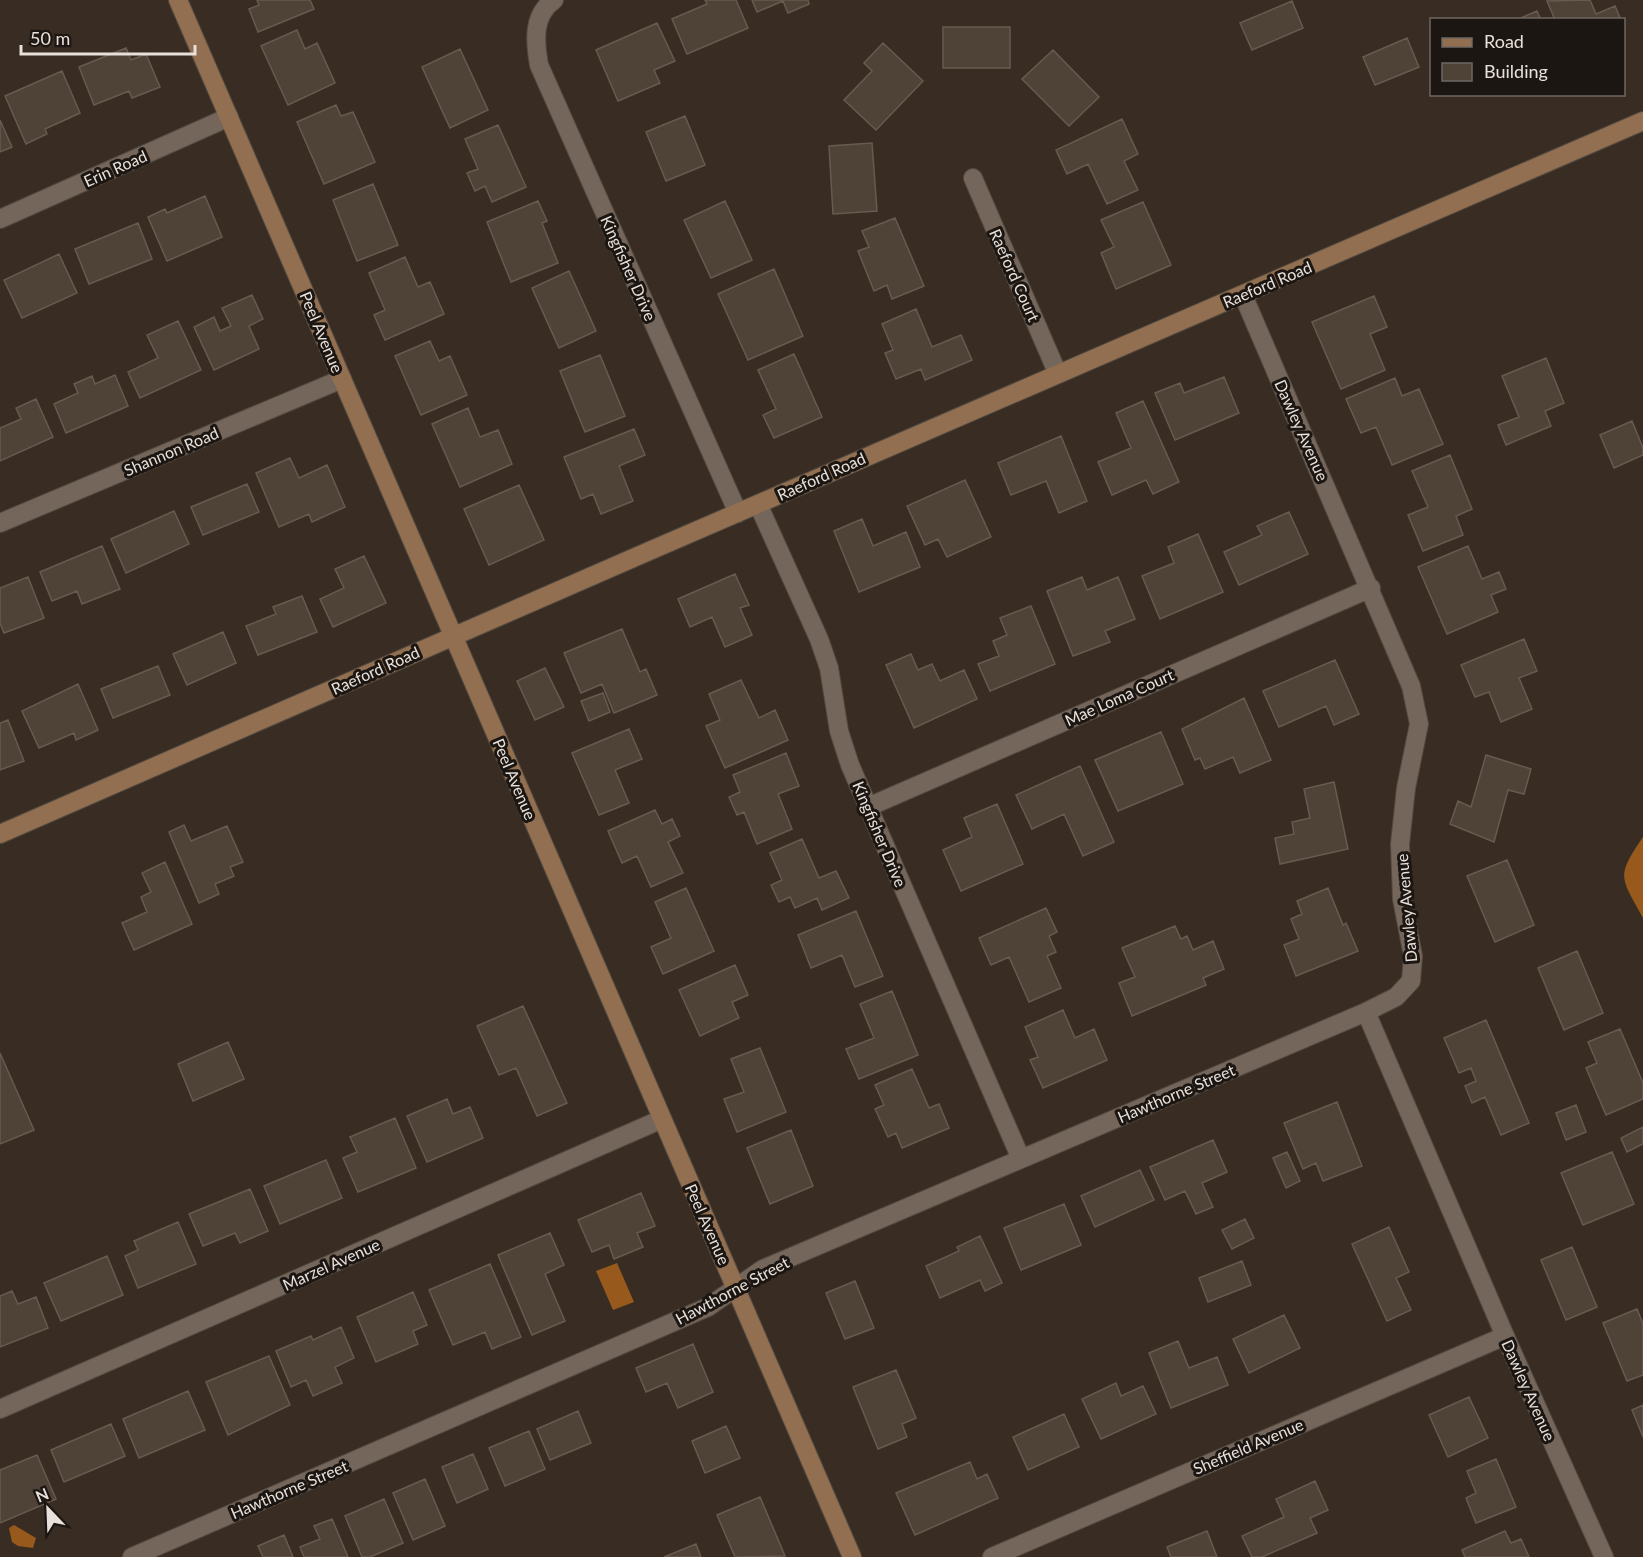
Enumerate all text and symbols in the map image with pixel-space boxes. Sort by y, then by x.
scale bar [21,18,195,56]
legend [1430,18,1625,96]
text: 50 m [30,27,70,49]
text: Road [1484,30,1524,52]
text: Building [1484,60,1548,82]
street label: Erin Road [80,146,150,190]
street label: Kingfisher Drive [597,213,661,323]
street label: Raeford Court [986,226,1044,324]
street label: Raeford Road [1220,257,1314,311]
street label: Peel Avenue [296,289,348,375]
street label: Dawley Avenue [1271,376,1333,484]
street label: Shannon Road [121,423,221,479]
street label: Raeford Road [774,448,868,504]
street label: Raeford Road [328,642,422,698]
street label: Mae Loma Court [1062,664,1177,729]
street label: Peel Avenue [489,736,541,822]
street label: Kingfisher Drive [849,778,911,890]
street label: Dawley Avenue [1392,853,1420,963]
street label: Hawthorne Street [1114,1060,1238,1126]
street label: Peel Avenue [682,1181,734,1267]
street label: Marzel Avenue [280,1234,382,1294]
street label: Hawthorne Street [672,1252,792,1328]
street label: Dawley Avenue [1498,1336,1560,1444]
street label: Sheffield Avenue [1190,1414,1306,1478]
street label: Hawthorne Street [227,1456,351,1522]
north arrow [18,1479,78,1539]
text: N [33,1484,51,1506]

